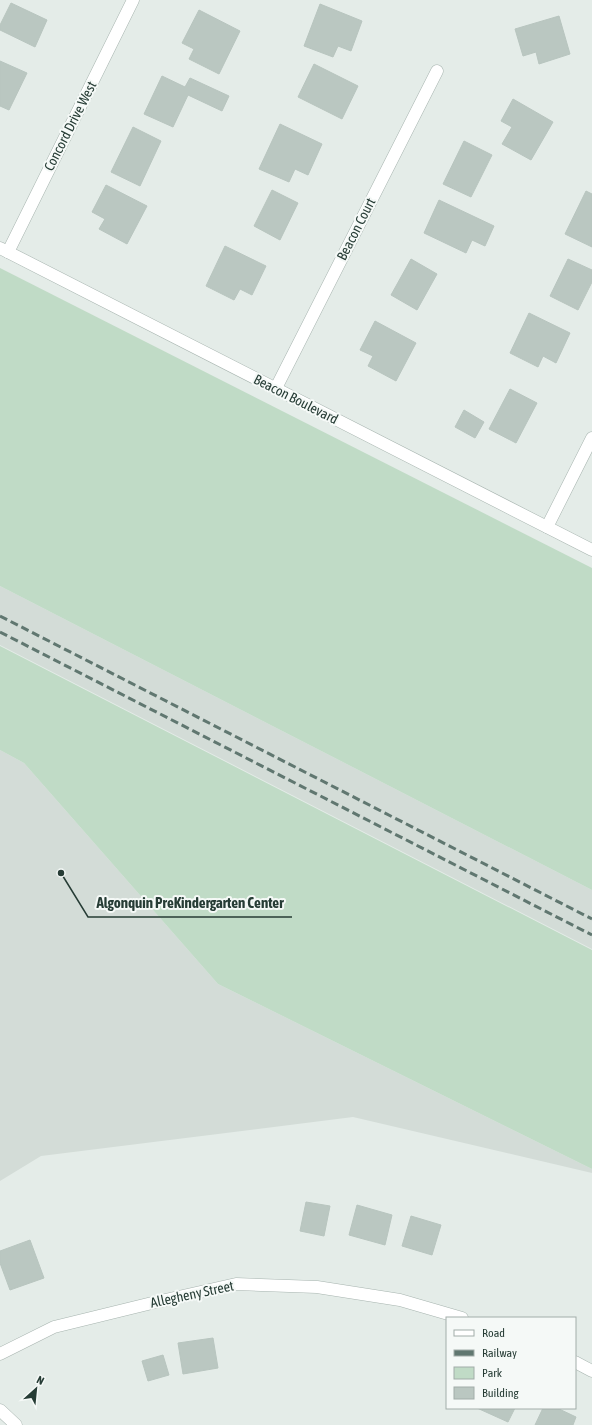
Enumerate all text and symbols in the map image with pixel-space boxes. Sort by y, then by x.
street label: Concord Drive West [41,79,99,173]
street label: Beacon Court [334,195,378,263]
street label: Beacon Boulevard [251,371,341,427]
callout: Algonquin PreKindergarten Center [88,890,292,917]
text: Algonquin PreKindergarten Center [95,894,284,911]
street label: Allegheny Street [149,1277,235,1311]
legend [446,1317,576,1409]
text: Road [482,1326,505,1340]
text: Railway [482,1346,517,1360]
text: Park [482,1366,503,1380]
north arrow [16,1369,56,1409]
text: N [35,1373,46,1387]
text: Building [482,1386,520,1400]

